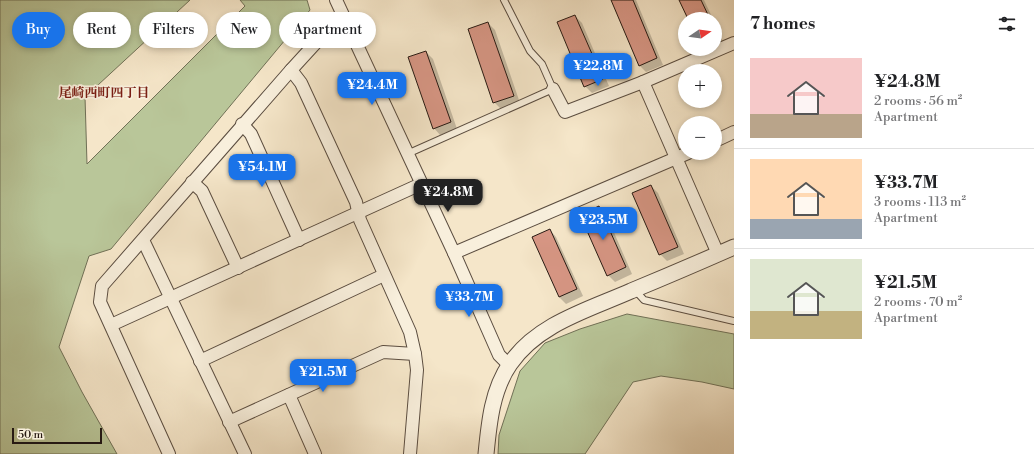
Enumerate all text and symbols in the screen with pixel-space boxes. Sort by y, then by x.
chip: Buy [12,12,65,48]
chip: Rent [73,12,131,48]
chip: Filters [139,12,208,48]
chip: New [216,12,271,48]
chip: Apartment [279,12,376,48]
north arrow [678,12,722,56]
map controls [678,12,722,160]
text: 7 homes [750,13,815,35]
icon: filters [996,13,1018,35]
pin: ¥22.8M [565,53,631,87]
text: ¥22.8M [573,58,623,74]
button: + [678,64,722,108]
text: ¥24.8M [874,71,940,93]
pin: ¥24.4M [339,72,405,106]
icon: home [782,74,830,122]
text: ¥24.4M [346,77,398,93]
district label: 尾崎西町四丁目 [58,85,150,101]
text: 2 rooms · 56 m² [874,93,962,109]
text: Apartment [874,109,938,125]
button: − [678,116,722,160]
pin: ¥54.1M [229,154,295,188]
text: ¥54.1M [238,159,286,175]
text: ¥33.7M [874,172,938,194]
icon: home [782,175,830,223]
pin: ¥24.8M [415,179,481,213]
text: ¥24.8M [423,184,473,200]
text: 3 rooms · 113 m² [874,194,966,210]
pin: ¥23.5M [570,207,636,241]
text: Apartment [874,210,938,226]
text: ¥23.5M [578,212,628,228]
text: ¥21.5M [874,272,937,294]
icon: home [782,275,830,323]
pin: ¥33.7M [436,284,502,318]
text: ¥33.7M [445,289,493,305]
text: 2 rooms · 70 m² [874,294,962,310]
text: Apartment [874,310,938,326]
pin: ¥21.5M [290,359,356,393]
text: ¥21.5M [299,364,347,380]
scale bar [12,426,102,445]
text: 50 m [18,428,43,442]

